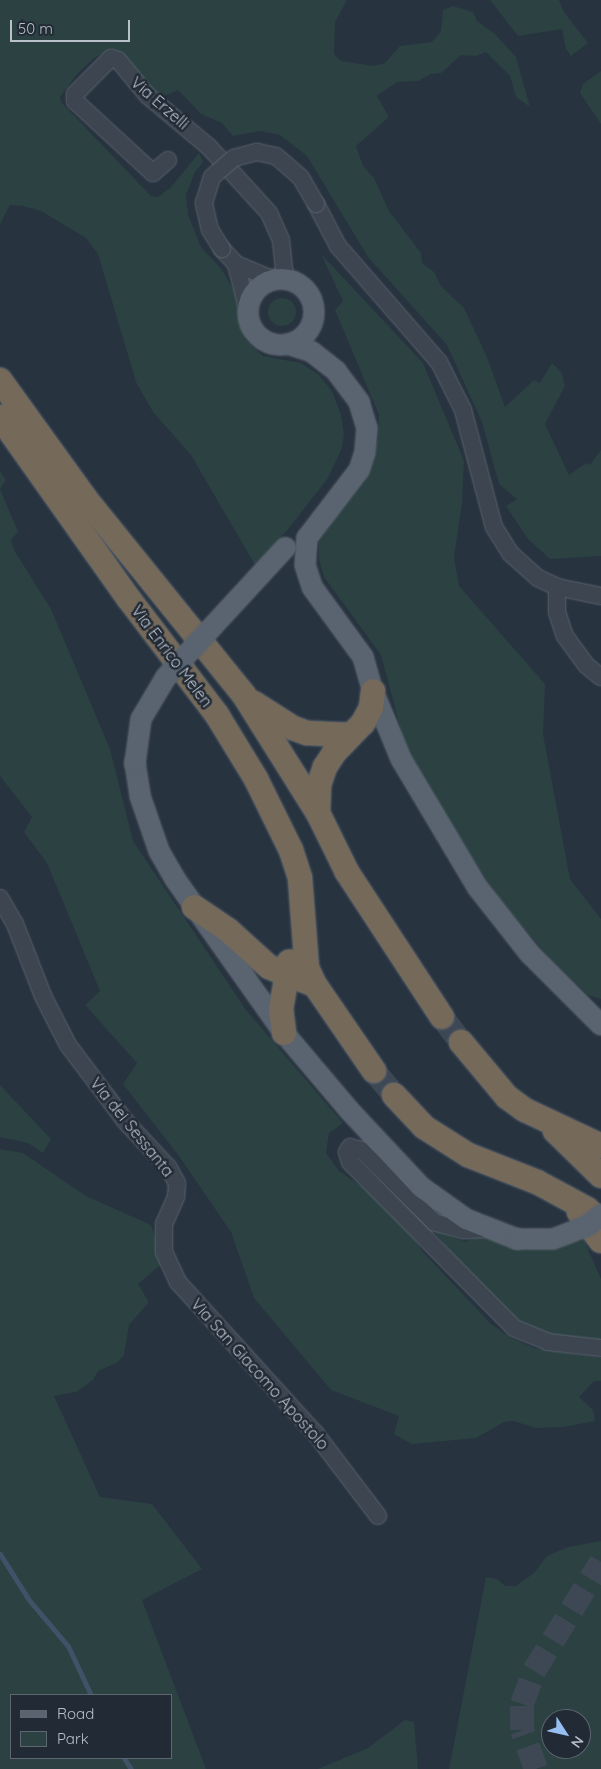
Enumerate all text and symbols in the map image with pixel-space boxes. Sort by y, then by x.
scale bar [12,10,132,42]
text: 50 m [18,19,53,38]
street label: Via Erzelli [127,73,193,133]
street label: Via Enrico Melen [127,601,217,711]
street label: Via dei Sessanta [86,1074,178,1180]
street label: Via San Giacomo Apostolo [187,1295,333,1453]
legend [10,1694,172,1759]
text: Road [57,1704,94,1723]
north arrow [541,1709,591,1759]
text: Park [57,1729,89,1748]
text: N [567,1733,588,1751]

